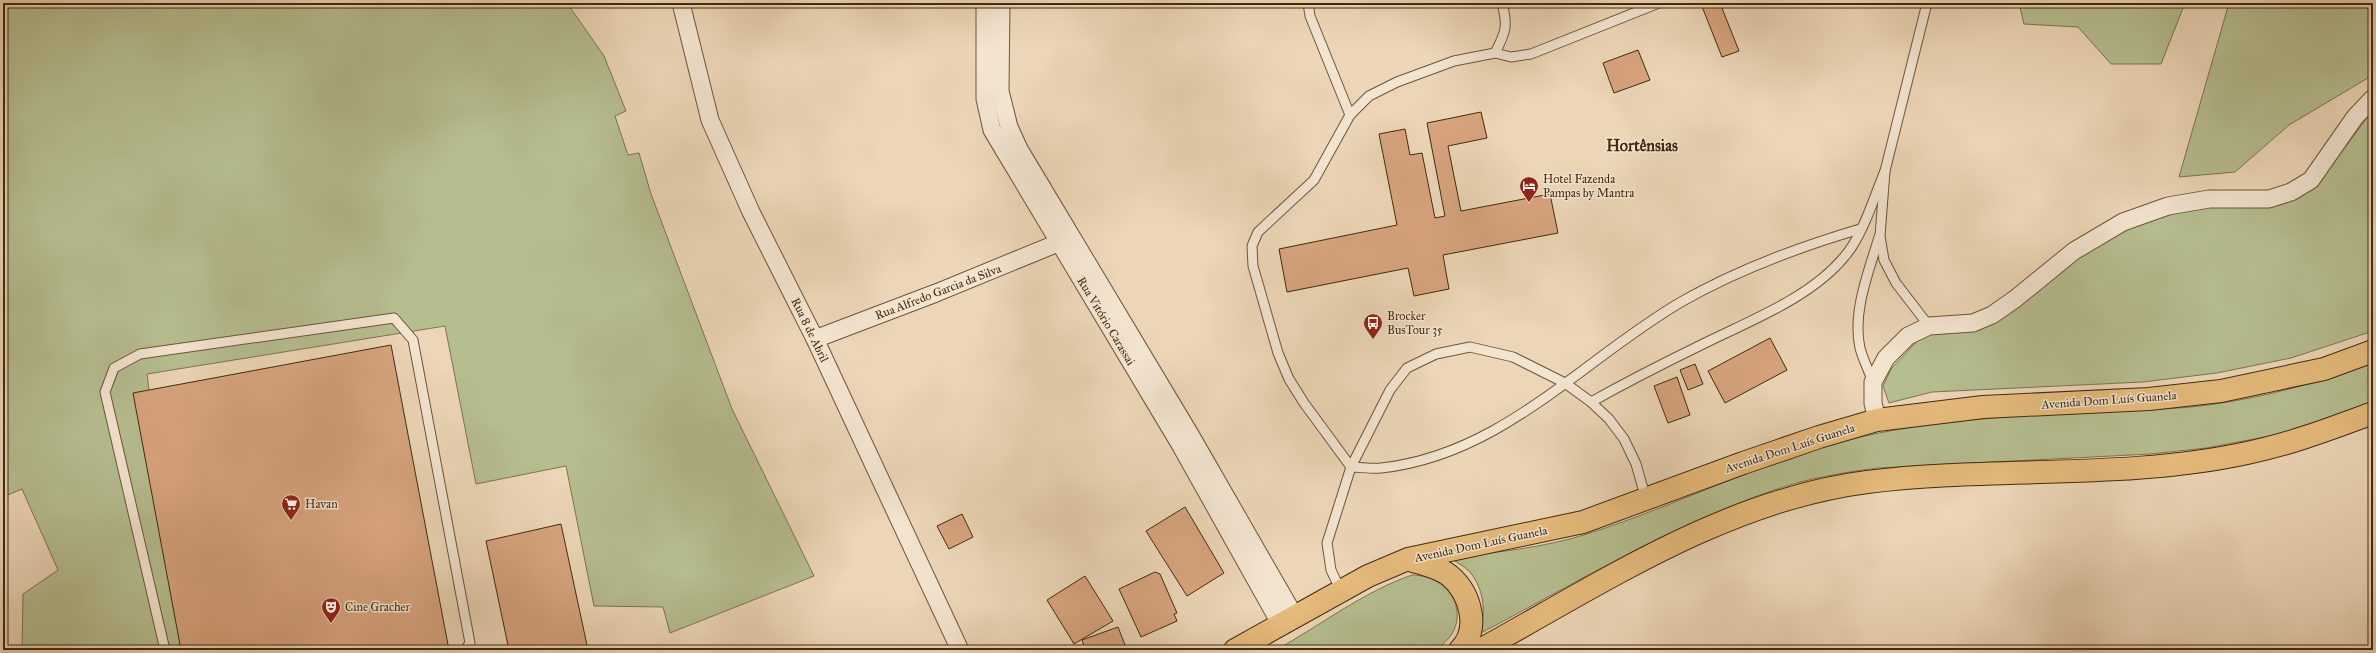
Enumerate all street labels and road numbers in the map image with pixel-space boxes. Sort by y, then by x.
street label: Rua Alfredo Garcia da Silva [873,261,1004,323]
street label: Rua Vitório Carassai [1074,274,1138,368]
street label: Rua 8 de Abril [788,296,832,365]
street label: Avenida Dom Luís Guanela [2040,388,2178,412]
street label: Avenida Dom Luís Guanela [1722,420,1857,476]
street label: Avenida Dom Luís Guanela [1412,523,1550,565]

